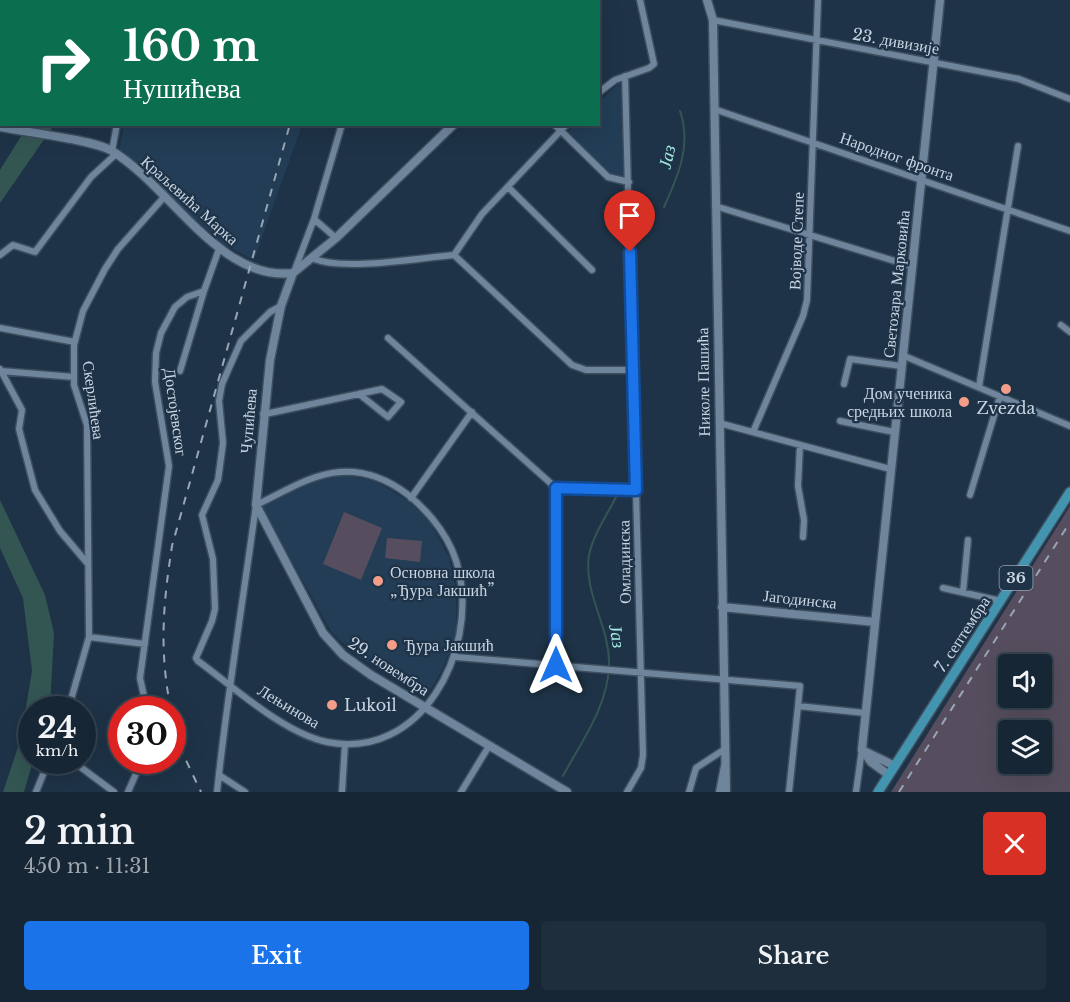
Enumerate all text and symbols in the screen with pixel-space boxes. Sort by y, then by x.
text: 160 m [123,20,259,72]
icon: right [24,24,102,102]
street label: 23. дивизије [851,24,941,58]
text: Нушићева [123,72,241,105]
street label: Народног фронта [837,127,957,185]
water label: Јаз [654,143,680,171]
street label: Краљевића Марка [137,151,243,249]
pin [604,190,655,252]
street label: Војводе Степе [784,192,808,290]
icon: arrive [613,199,646,232]
street label: Светозара Марковића [878,209,914,359]
street label: Николе Пашића [692,327,714,437]
street label: Скерлићева [79,359,109,441]
street label: Достојевског [160,367,192,458]
marker: Zvezda [999,382,1013,396]
place label: Дом ученика средњих школа [847,383,952,421]
street label: Чупићева [235,388,261,454]
marker: Дом ученика средњих школа [957,395,971,409]
place label: Zvezda [977,398,1036,418]
street label: Омладинска [613,520,635,604]
place label: Основна школа „Ђура Јакшић” [390,562,495,600]
road number: 36 [1000,566,1032,590]
marker: Основна школа „Ђура Јакшић” [371,574,385,588]
street label: Јагодинска [762,585,838,613]
street label: 7. септембра [930,592,994,676]
water label: Јаз [604,622,630,650]
street label: 29. новембра [345,632,433,700]
position arrow [524,633,588,697]
place label: Ђура Јакшић [404,635,494,655]
marker: Ђура Јакшић [385,638,399,652]
map controls [998,654,1052,774]
button: sound [998,654,1052,708]
street label: Лењинова [254,680,324,732]
place label: Lukoil [344,695,397,715]
speed limit sign: 30 [108,696,186,774]
marker: Lukoil [325,698,339,712]
text: 24 [37,709,77,746]
button: layers [998,720,1052,774]
text: km/h [36,741,78,760]
text: 2 min [24,809,135,854]
button: close [983,812,1046,875]
text: 450 m · 11:31 [24,854,151,878]
button: Exit [24,921,529,990]
button: Share [541,921,1046,990]

